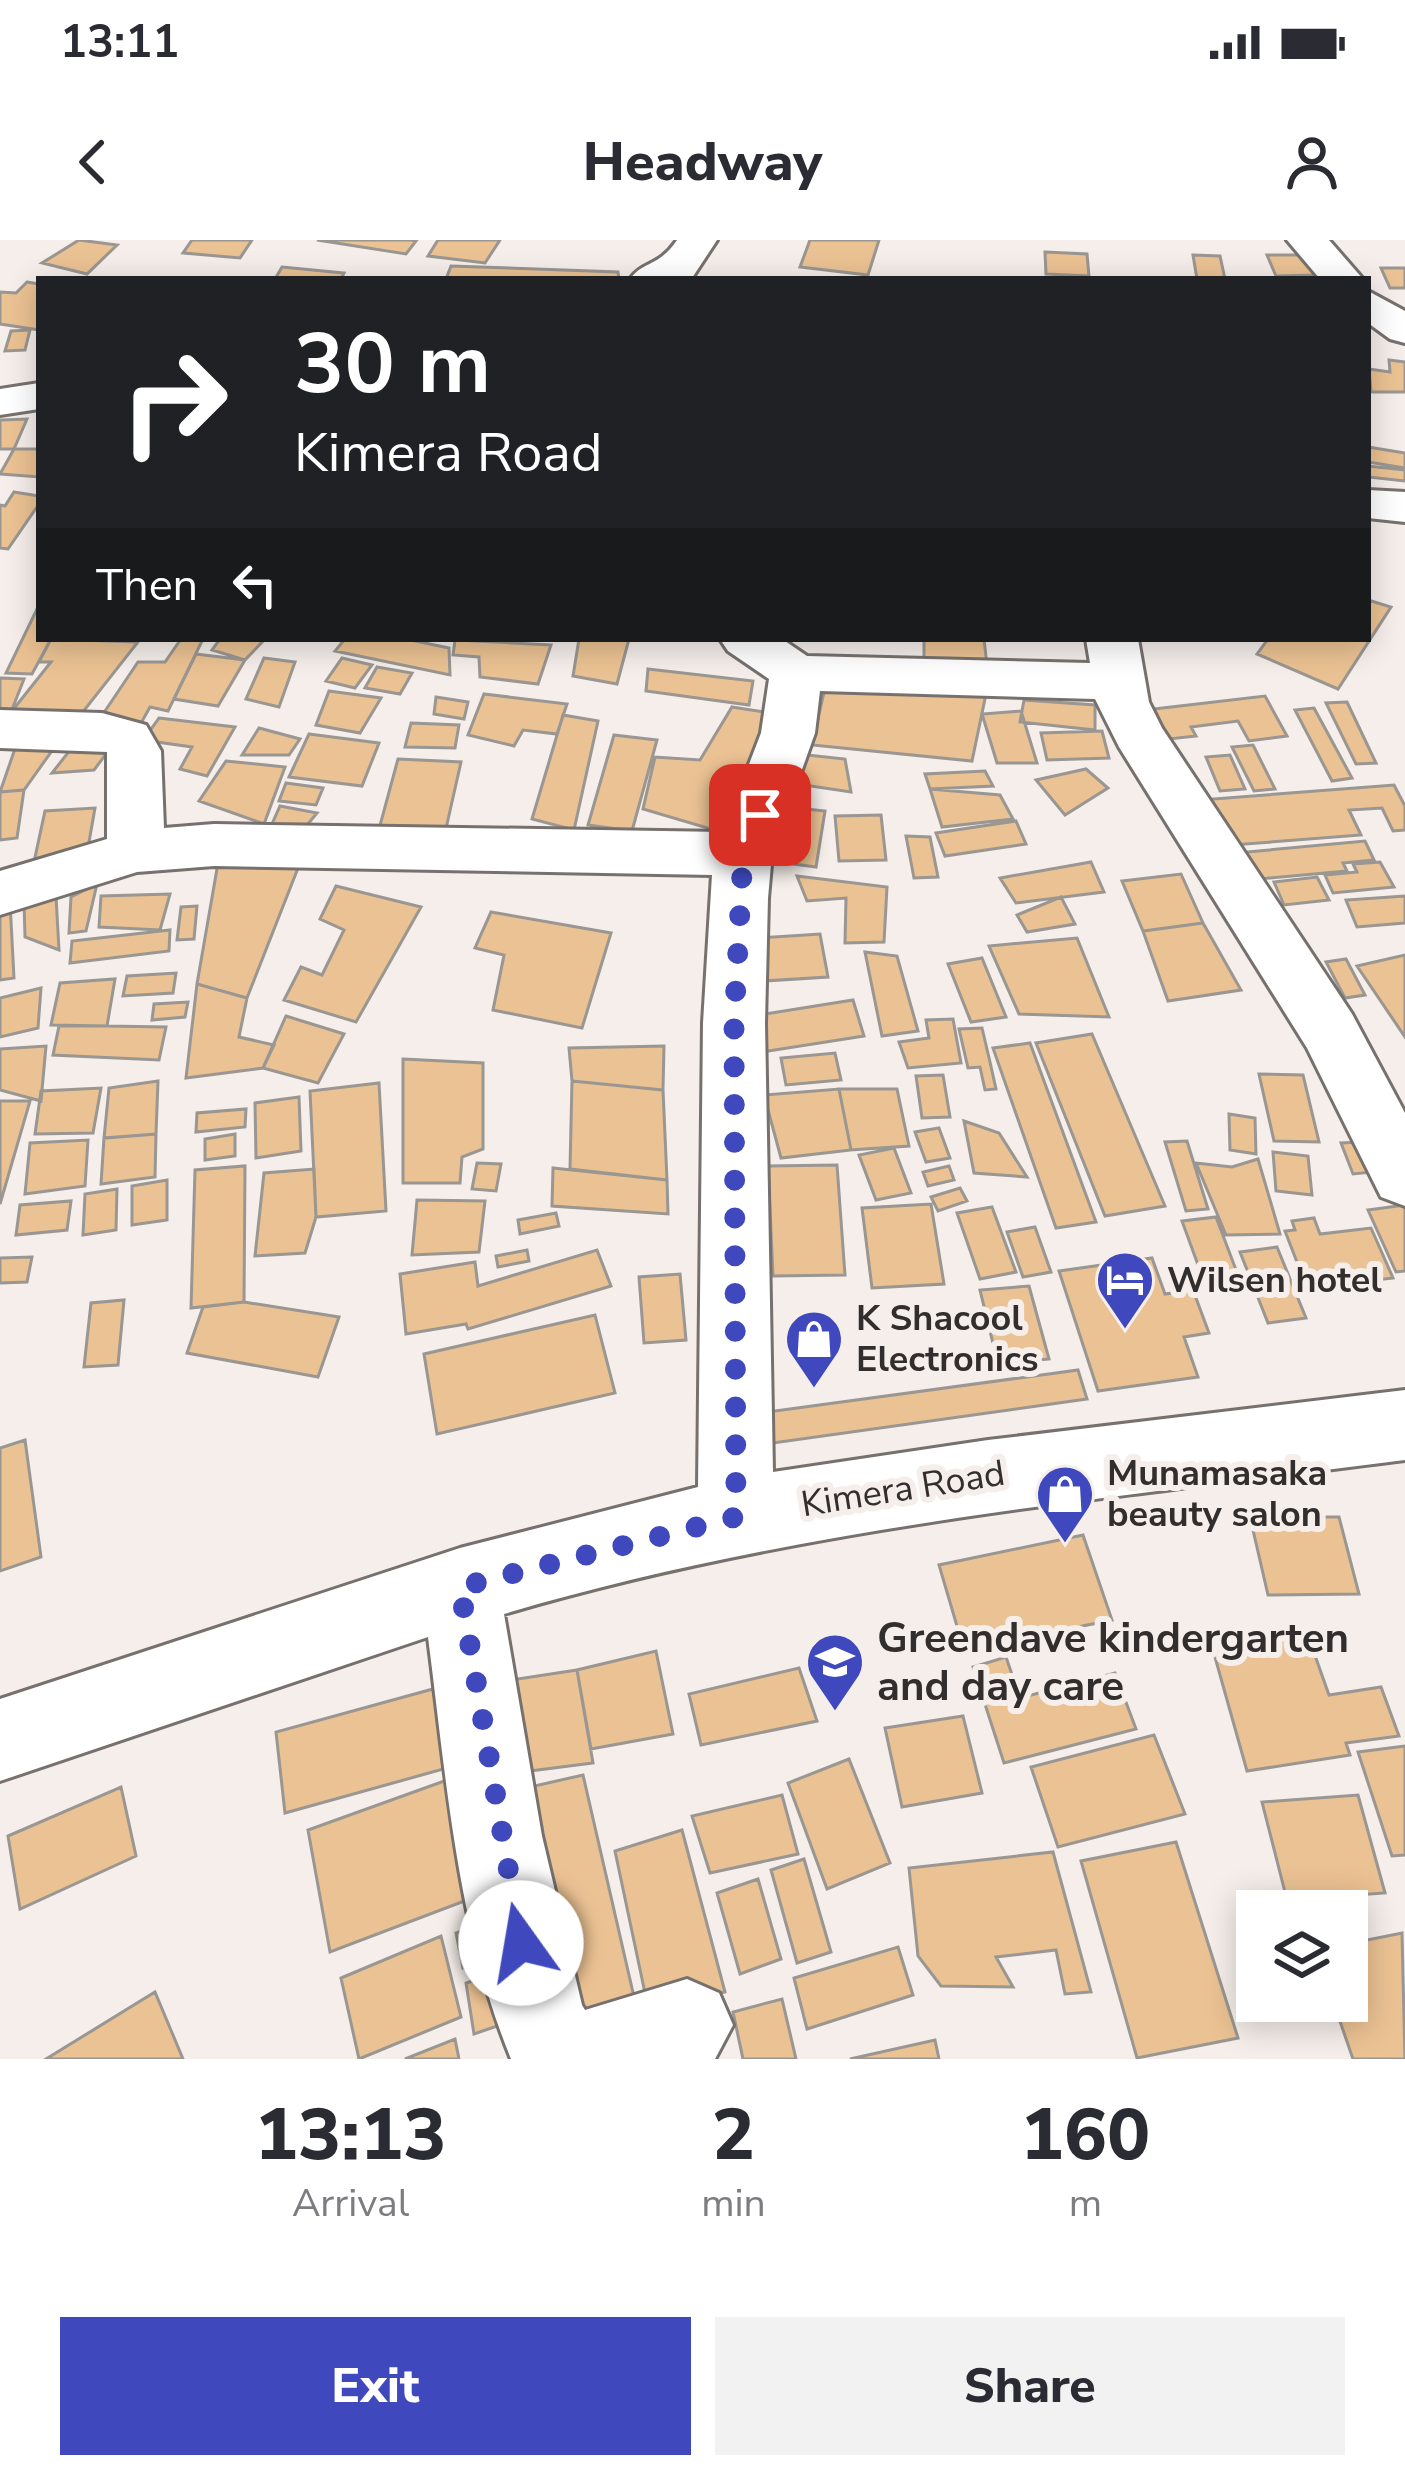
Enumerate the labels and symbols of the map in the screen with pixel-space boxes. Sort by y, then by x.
pin [709,764,811,866]
hotel icon: Wilsen hotel [1094,1249,1156,1331]
place label: Wilsen hotel [1167,1256,1382,1305]
place label: K Shacool Electronics [856,1294,1039,1384]
shop icon: K Shacool Electronics [783,1308,845,1390]
street label: Kimera Road [798,1449,1008,1529]
place label: Munamasaka beauty salon [1107,1449,1327,1539]
shop icon: Munamasaka beauty salon [1034,1463,1096,1545]
place label: Greendave kindergarten and day care [877,1610,1349,1715]
school or university icon: Greendave kindergarten and day care [804,1631,866,1713]
position arrow [458,1880,584,2006]

